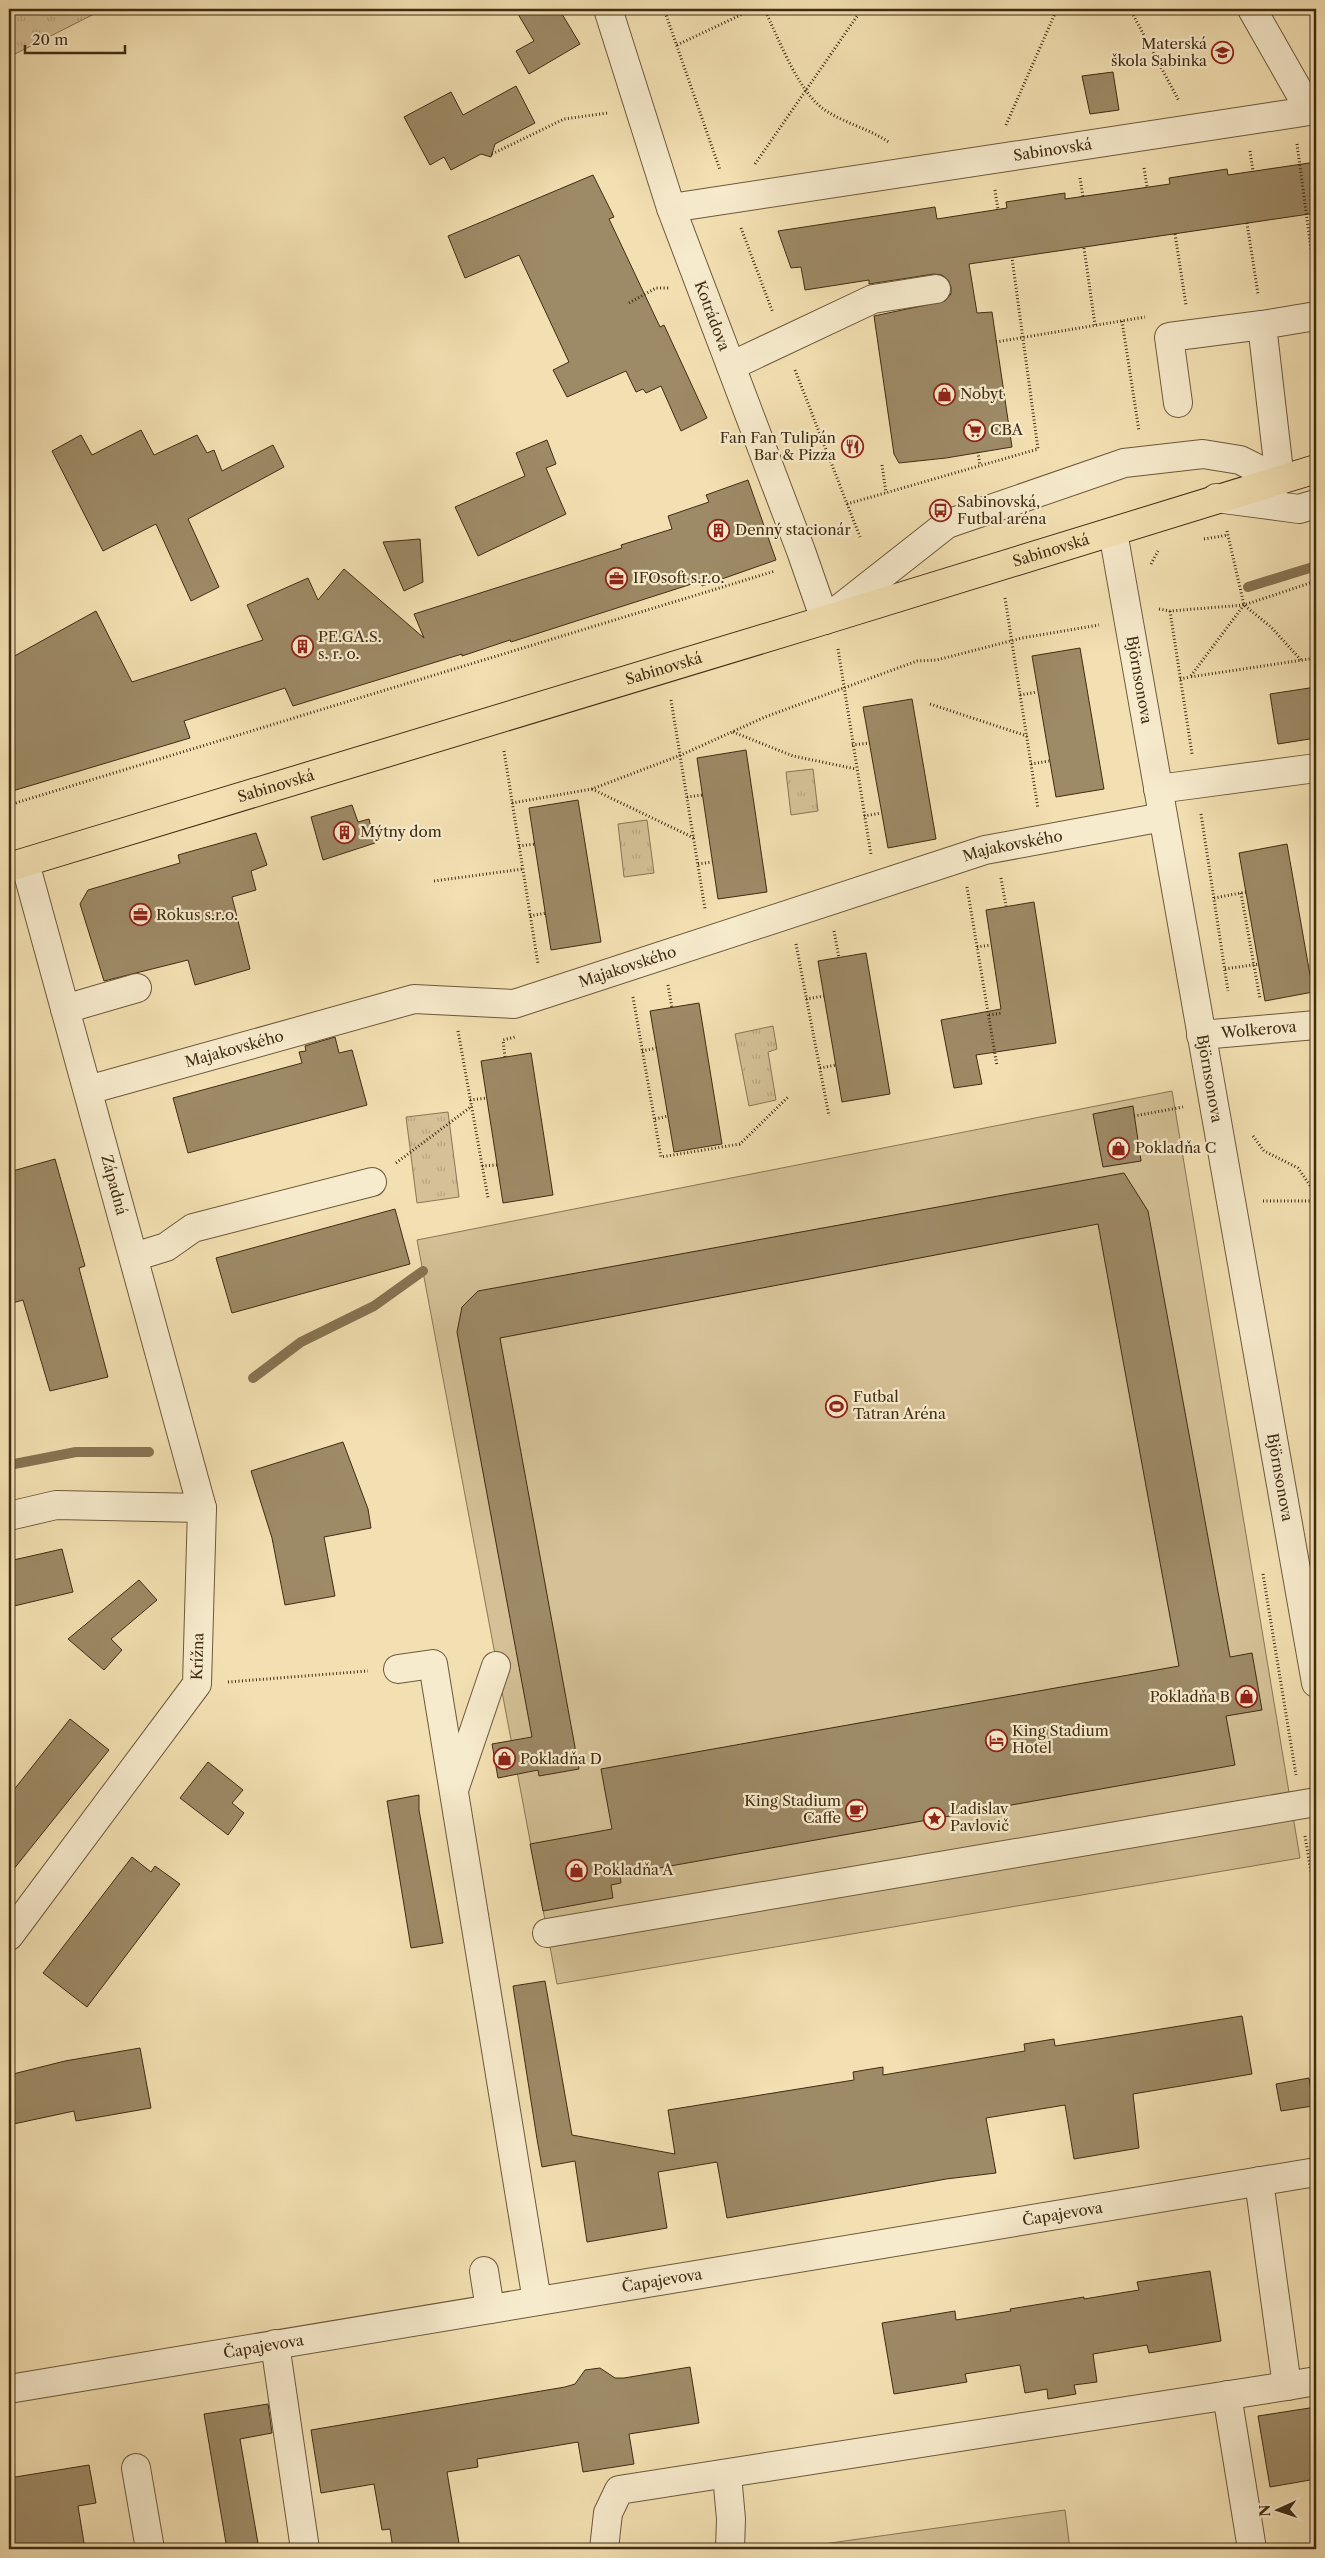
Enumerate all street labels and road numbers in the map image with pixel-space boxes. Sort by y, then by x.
street label: Sabinovská [1012,134,1093,165]
street label: Kotrádova [690,278,734,353]
street label: Sabinovská [1010,529,1092,571]
street label: Björnsonova [1122,634,1157,725]
street label: Sabinovská [623,648,704,689]
street label: Sabinovská [235,765,317,806]
street label: Majakovského [960,826,1064,866]
street label: Majakovského [576,942,679,991]
street label: Wolkerova [1219,1017,1297,1042]
street label: Majakovského [183,1026,286,1071]
street label: Björnsonova [1193,1033,1227,1124]
street label: Západná [97,1153,132,1217]
street label: Björnsonova [1263,1432,1297,1523]
street label: Krížna [187,1632,207,1680]
street label: Čapajevova [1021,2198,1104,2230]
street label: Čapajevova [620,2264,704,2296]
street label: Čapajevova [222,2330,305,2362]

